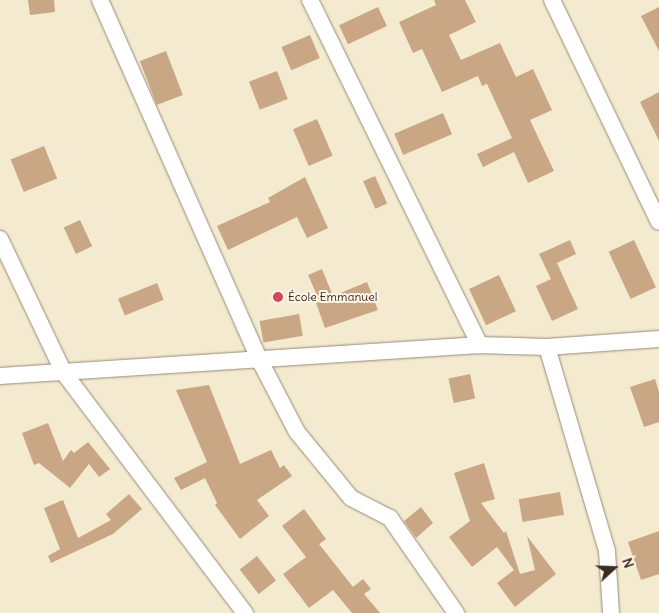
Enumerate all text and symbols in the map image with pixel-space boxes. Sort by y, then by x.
place label: École Emmanuel [288,290,377,304]
marker: École Emmanuel [272,291,284,303]
north arrow [589,543,639,593]
text: N [618,555,638,570]

